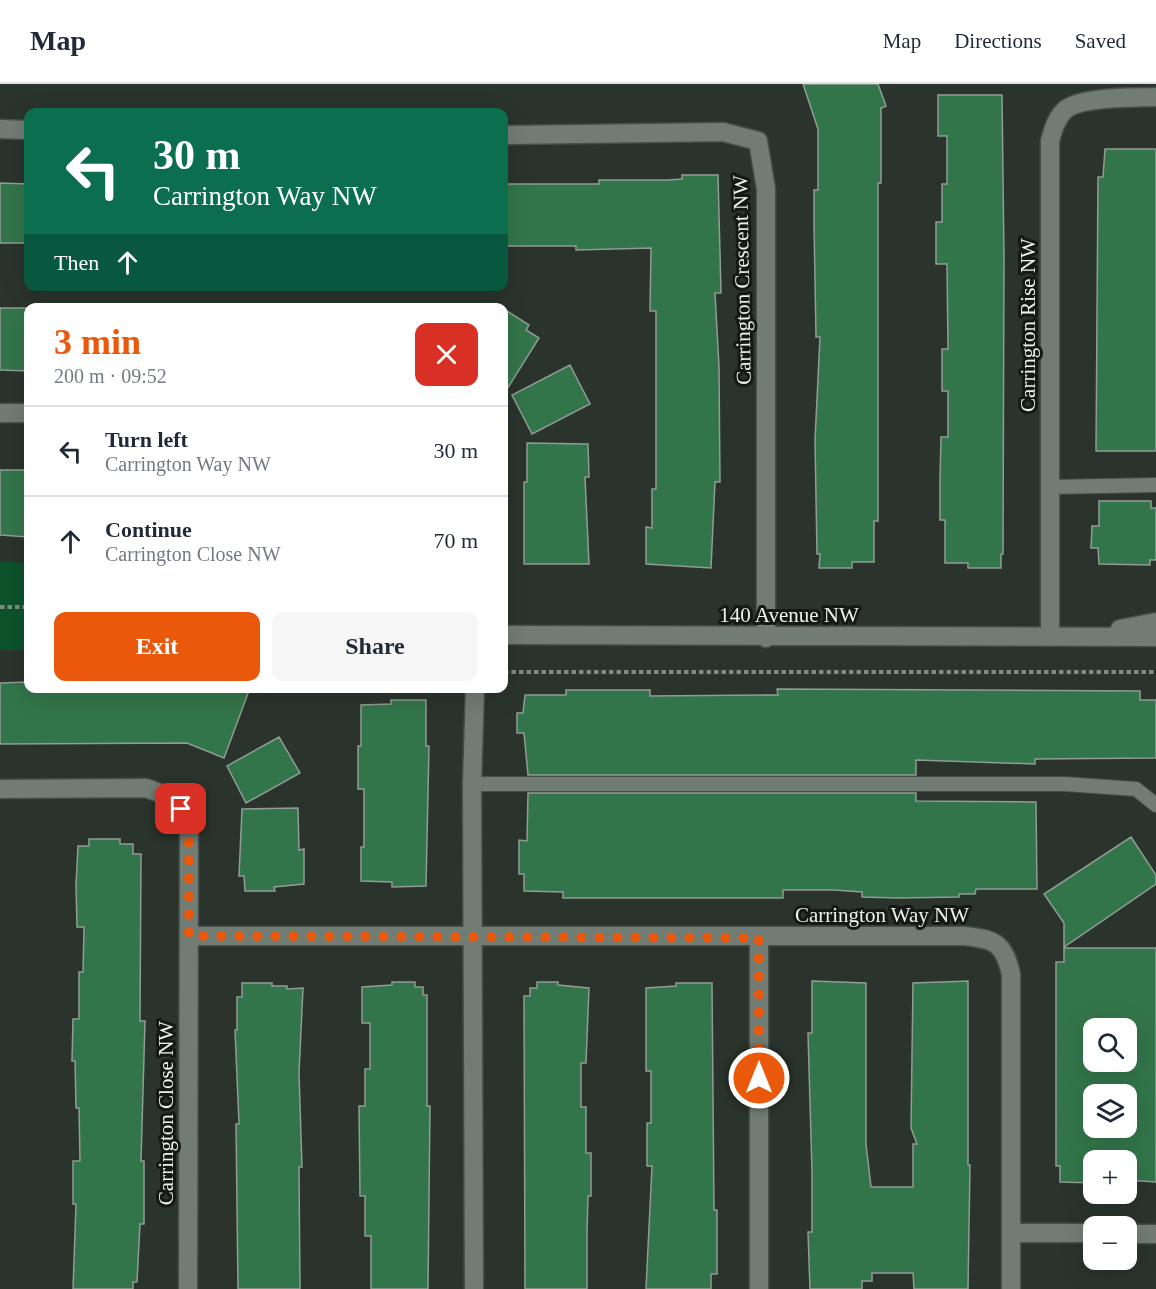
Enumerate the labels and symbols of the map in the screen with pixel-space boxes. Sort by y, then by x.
street label: Carrington Crescent NW [728,175,756,385]
street label: Carrington Rise NW [1016,238,1040,412]
street label: 140 Avenue NW [719,603,859,627]
pin [155,783,206,834]
street label: Carrington Way NW [795,903,969,927]
street label: Carrington Close NW [154,1021,178,1205]
position arrow [727,1046,791,1110]

